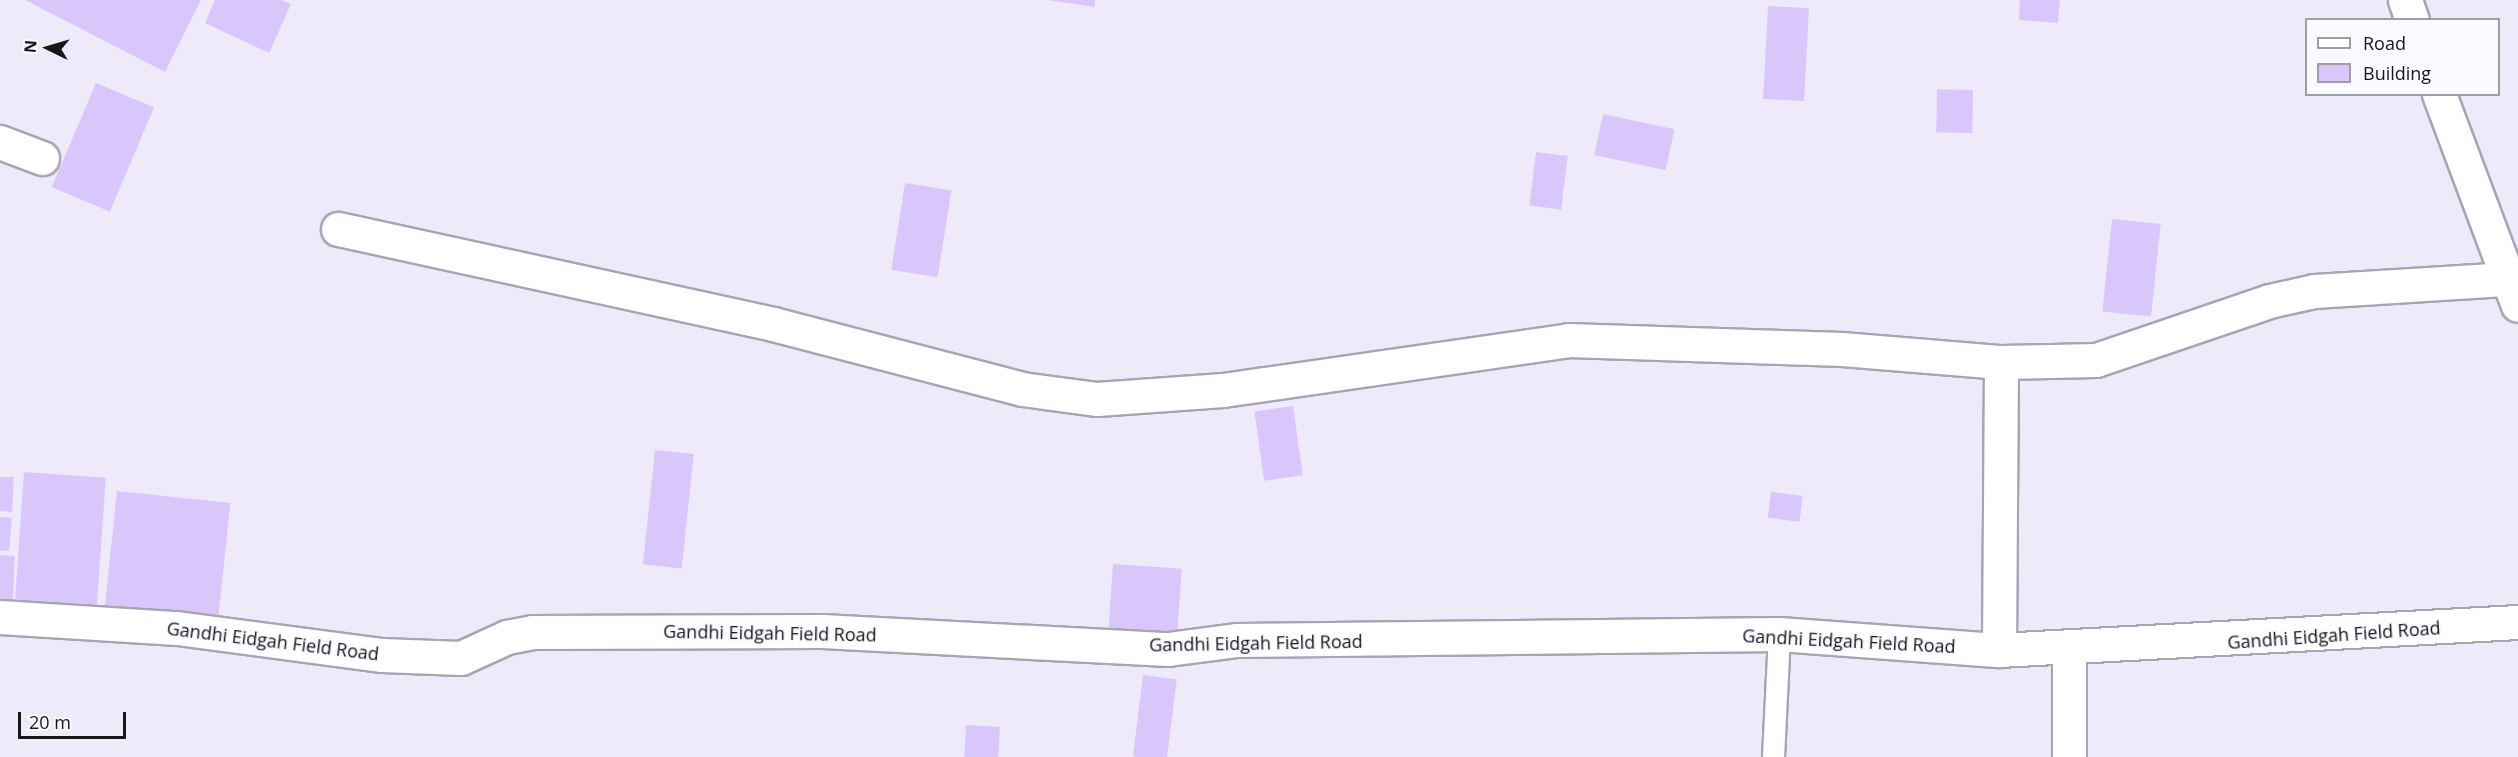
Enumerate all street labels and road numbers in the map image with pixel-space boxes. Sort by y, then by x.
street label: Gandhi Eidgah Field Road [166,617,380,665]
street label: Gandhi Eidgah Field Road [2227,617,2441,653]
street label: Gandhi Eidgah Field Road [663,620,877,646]
street label: Gandhi Eidgah Field Road [1742,625,1956,657]
street label: Gandhi Eidgah Field Road [1149,630,1363,656]

